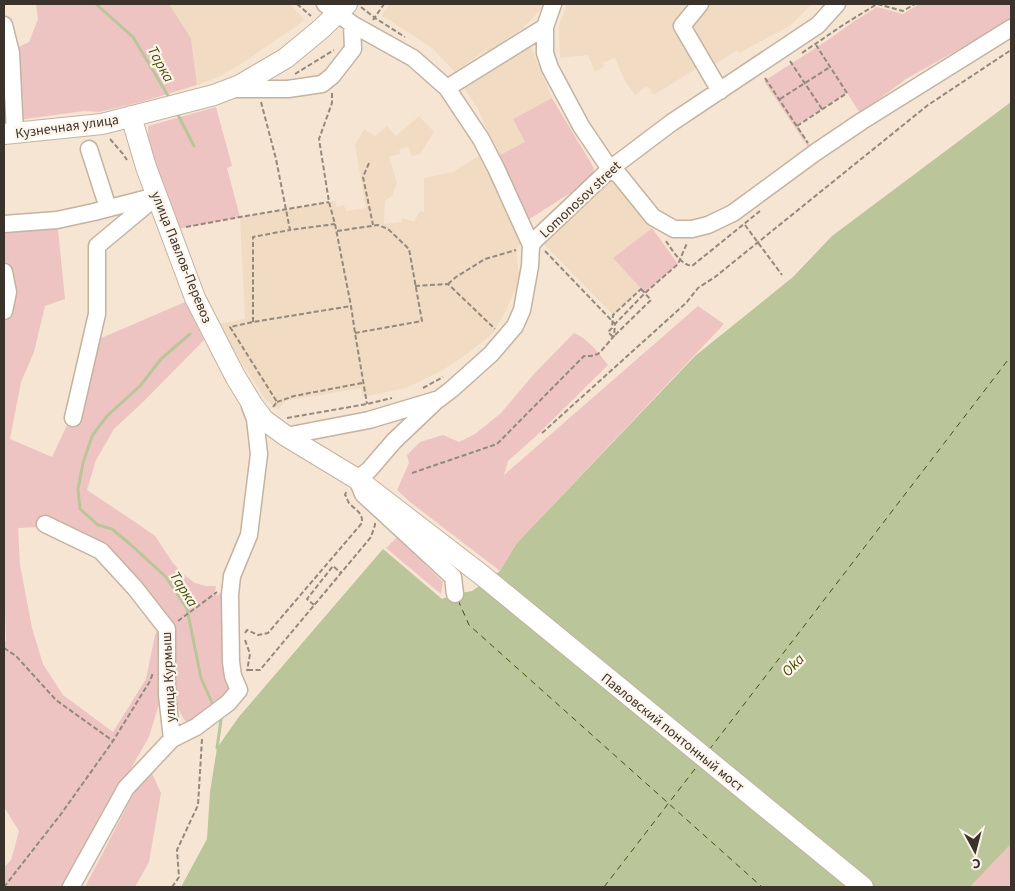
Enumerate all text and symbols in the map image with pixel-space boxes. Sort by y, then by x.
water label: Тарка [142,42,179,86]
street label: Кузнечная улица [14,110,120,144]
street label: Lomonosov street [536,156,626,243]
street label: улица Павлов-Перевоз [145,188,217,326]
water label: Тарка [164,567,203,611]
street label: улица Курмыш [157,631,181,723]
water label: Oka [777,649,809,681]
street label: Павловский понтонный мост [596,669,749,797]
north arrow [950,826,1000,876]
text: С [971,852,982,873]

